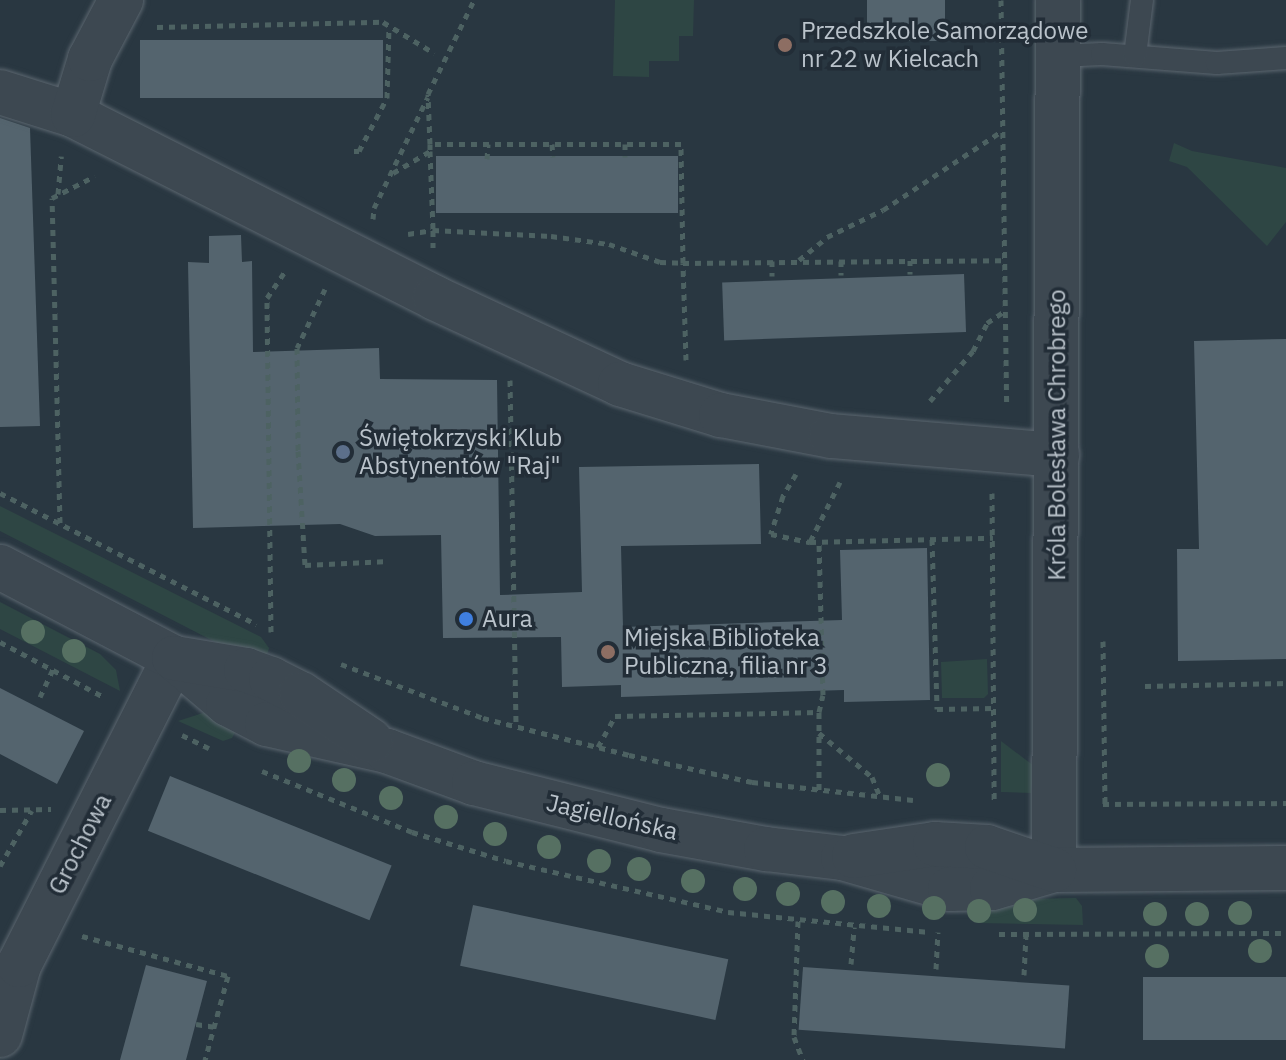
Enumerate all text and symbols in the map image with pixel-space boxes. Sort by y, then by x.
place label: Przedszkole Samorządowe nr 22 w Kielcach [801,17,1088,73]
marker: Przedszkole Samorządowe nr 22 w Kielcach [776,36,794,54]
street label: Króla Bolesława Chrobrego [1043,289,1071,581]
place label: Świętokrzyski Klub Abstynentów "Raj" [359,424,562,480]
marker: Świętokrzyski Klub Abstynentów "Raj" [334,443,352,461]
place label: Aura [482,605,533,633]
marker: Aura [457,610,475,628]
place label: Miejska Biblioteka Publiczna, filia nr 3 [624,624,828,680]
marker: Miejska Biblioteka Publiczna, filia nr 3 [599,643,617,661]
street label: Jagiellońska [544,788,680,846]
street label: Grochowa [42,789,118,899]

